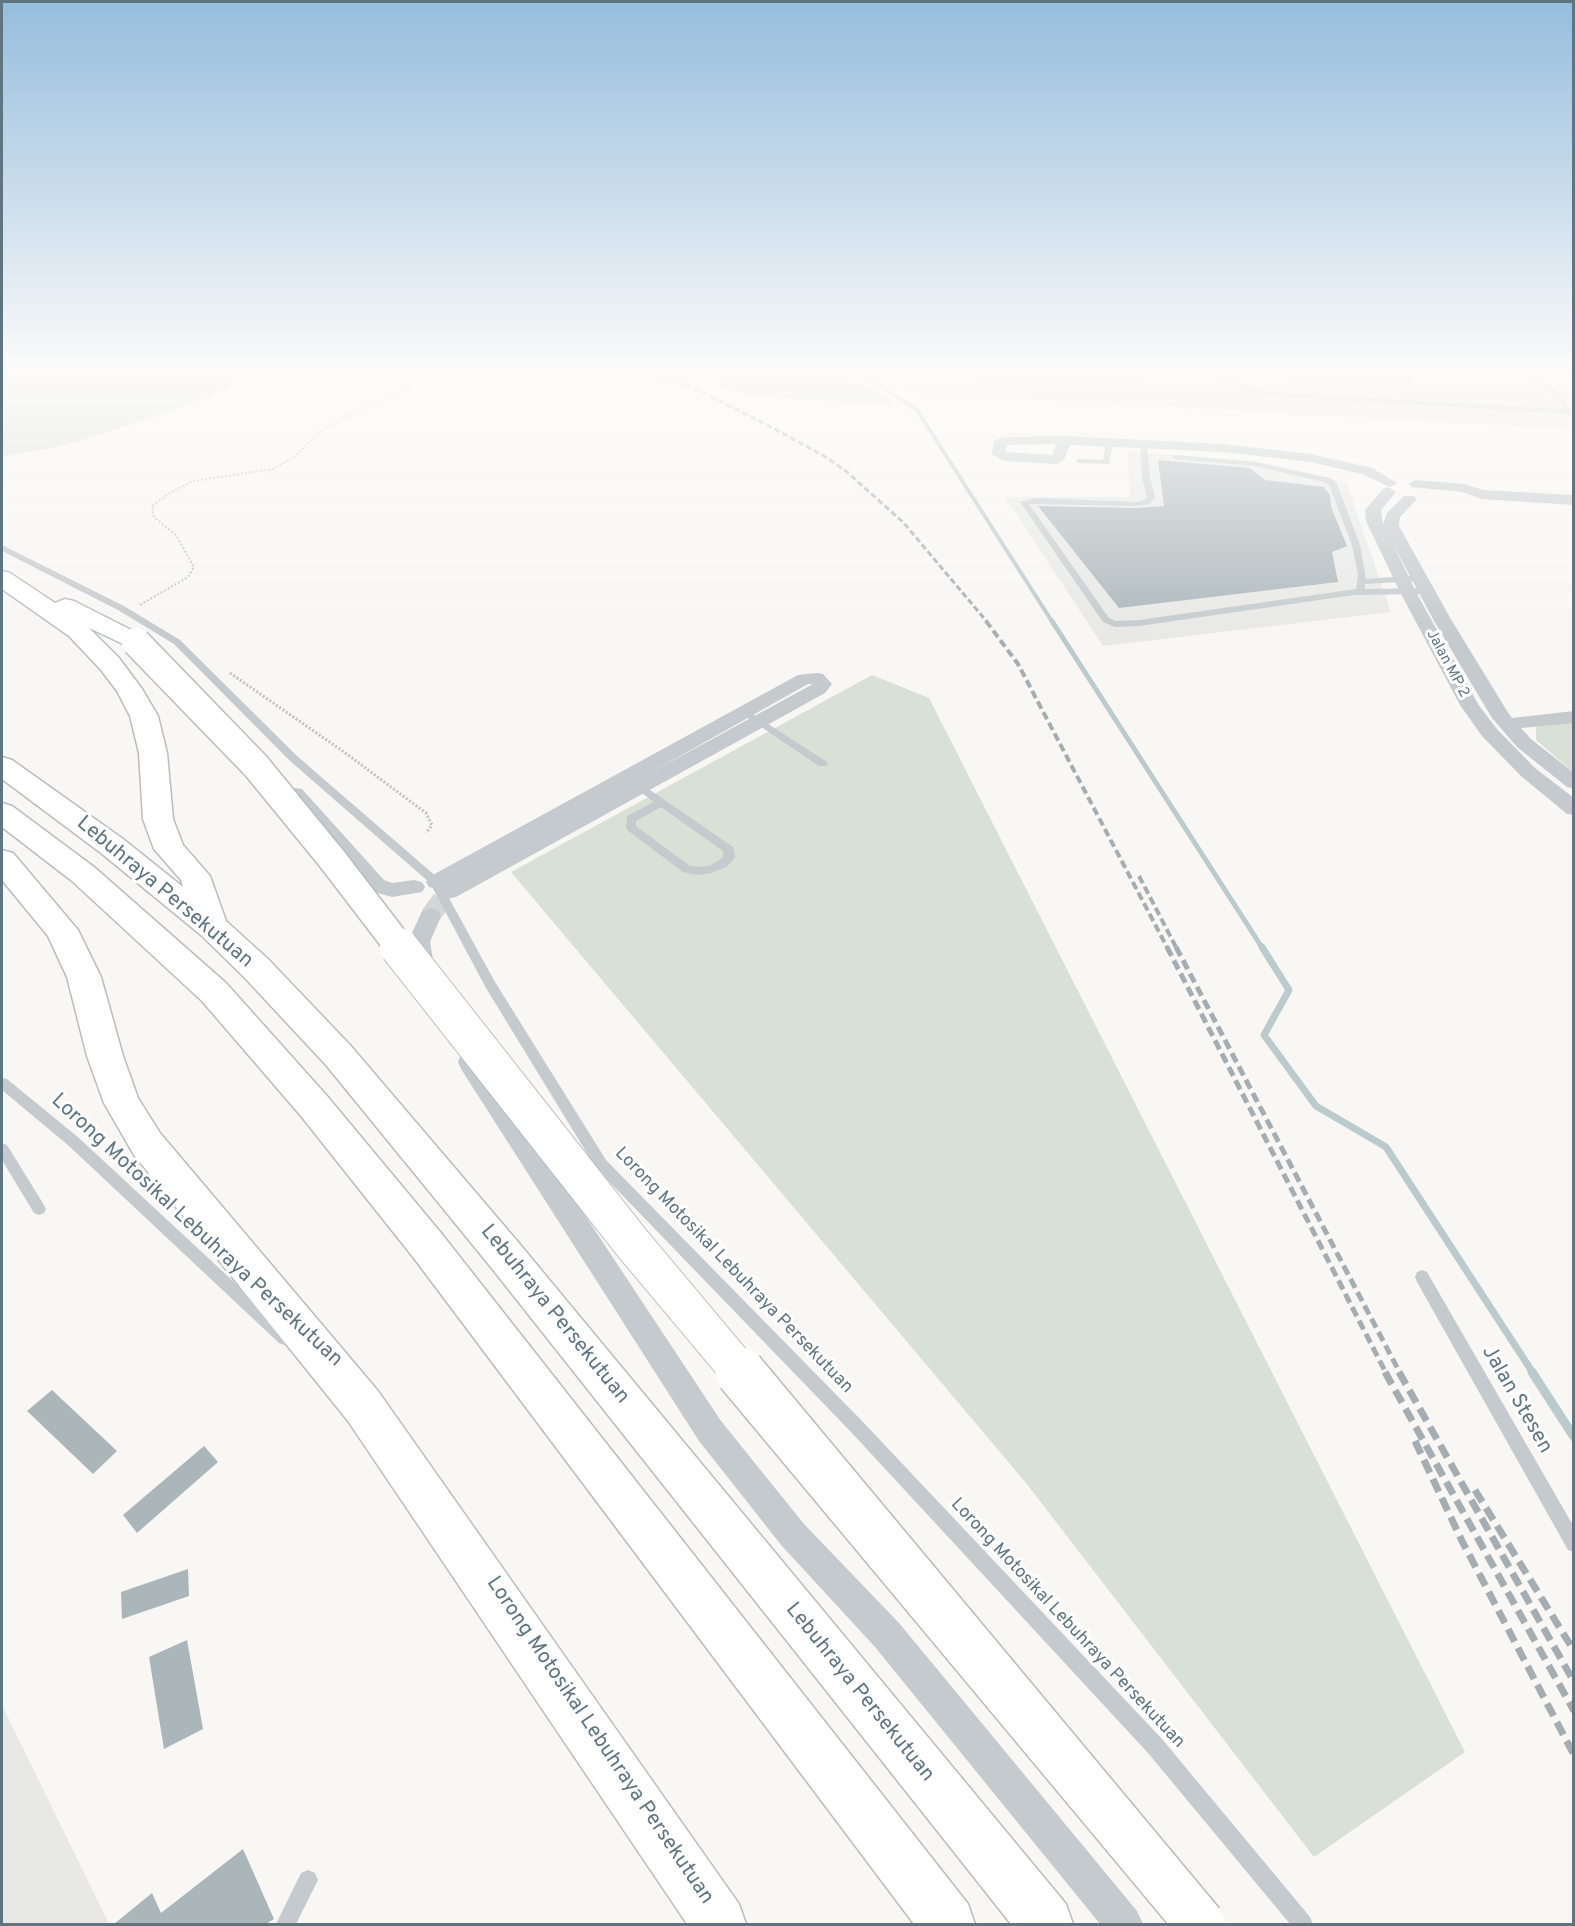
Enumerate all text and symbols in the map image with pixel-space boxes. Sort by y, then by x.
street label: Jalan MP 2 [1422,627,1472,701]
street label: Lebuhraya Persekutuan [70,812,258,974]
street label: Lorong Motosikal Lebuhraya Persekutuan [45,1089,347,1373]
street label: Lorong Motosikal Lebuhraya Persekutuan [609,1143,857,1399]
street label: Lebuhraya Persekutuan [474,1220,634,1410]
street label: Jalan Stesen [1475,1342,1557,1458]
street label: Lorong Motosikal Lebuhraya Persekutuan [945,1495,1189,1753]
street label: Lorong Motosikal Lebuhraya Persekutuan [480,1572,718,1910]
street label: Lebuhraya Persekutuan [779,1598,939,1788]

